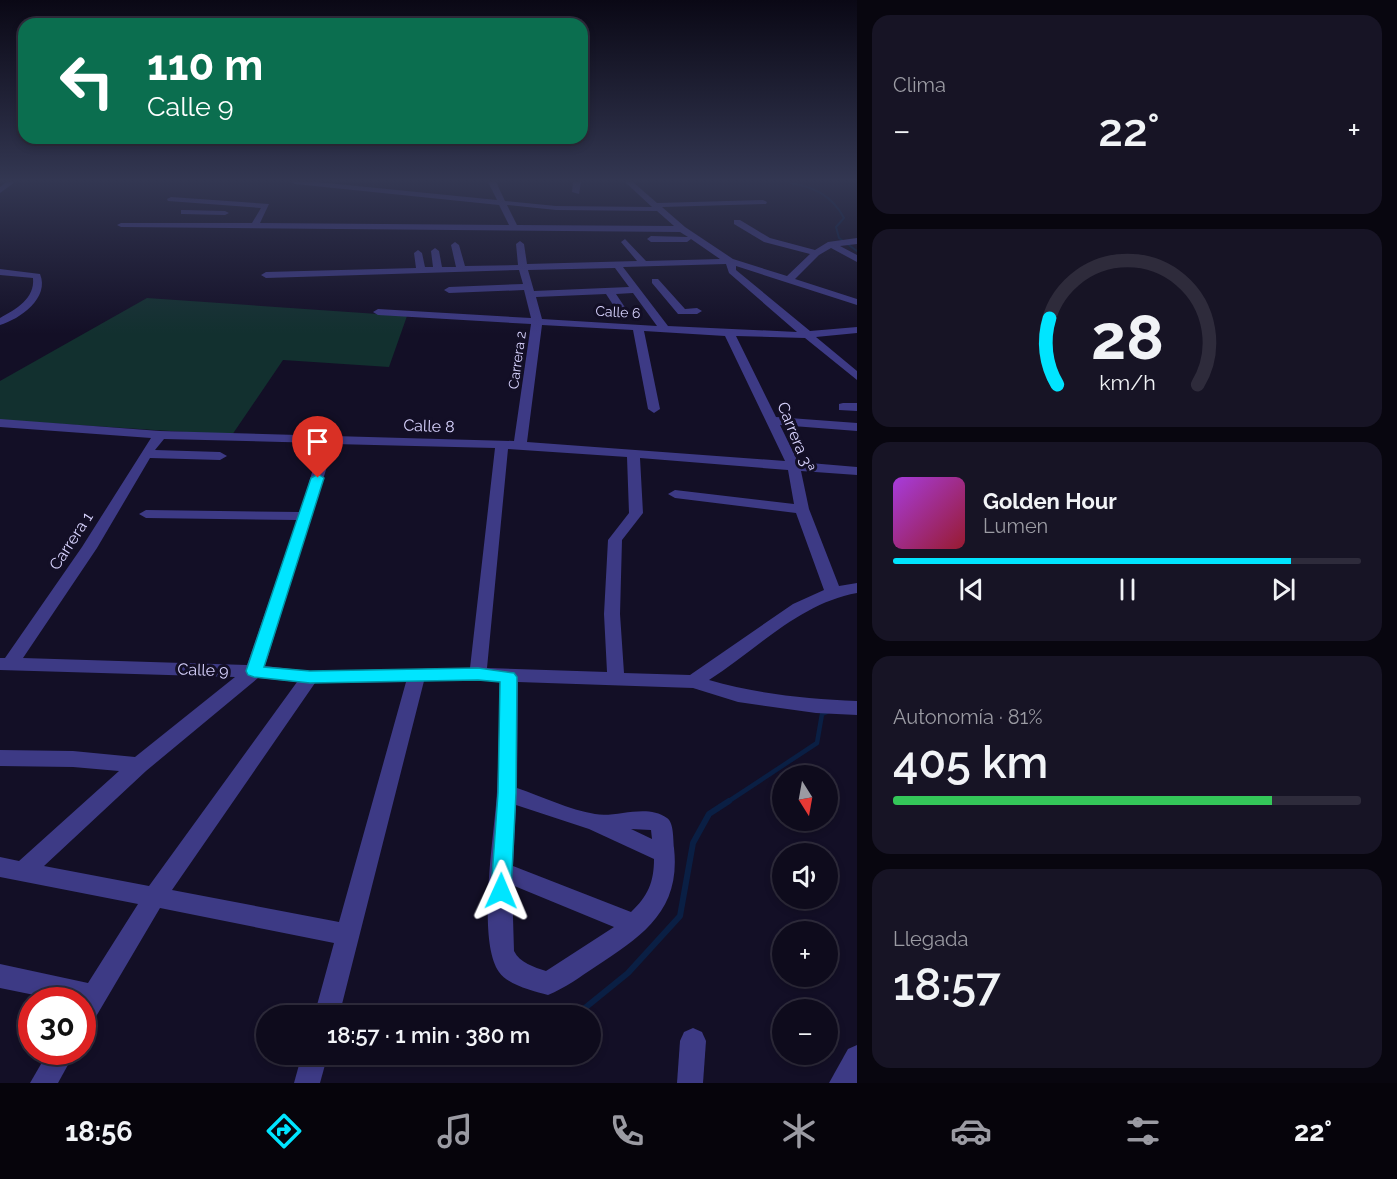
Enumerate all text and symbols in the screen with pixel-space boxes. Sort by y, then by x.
text: 110 m [147,41,263,90]
icon: left [48,42,126,120]
text: Clima [893,73,946,97]
text: Calle 9 [147,91,233,122]
text: 22° [1098,104,1160,157]
text: − [893,111,911,150]
text: + [1347,111,1361,150]
text: 28 [1091,300,1163,374]
street label: Calle 6 [595,303,641,321]
street label: Carrera 2 [505,330,529,390]
text: km/h [1099,370,1155,395]
street label: Carrera 3ª [773,399,819,475]
pin [292,416,343,478]
street label: Calle 8 [403,416,455,436]
icon: arrive [301,425,334,458]
text: Golden Hour [983,488,1117,514]
street label: Carrera 1 [45,508,97,574]
text: Lumen [983,514,1048,538]
icon: previous [955,573,988,606]
icon: pause [1111,573,1144,606]
icon: next [1267,573,1300,606]
street label: Calle 9 [177,660,229,680]
text: Autonomía · 81% [893,705,1042,729]
text: 405 km [893,736,1048,789]
north arrow [772,765,838,831]
map controls [772,765,838,1065]
button: sound [772,843,838,909]
position arrow [469,859,533,923]
button: + [772,921,838,987]
text: Llegada [893,927,968,951]
text: 18:57 [893,958,1001,1011]
speed limit sign: 30 [18,987,96,1065]
button: − [772,999,838,1065]
text: 18:57 · 1 min · 380 m [327,1022,530,1048]
icon: directions [263,1110,305,1152]
icon: music [434,1110,476,1152]
icon: phone [606,1110,648,1152]
icon: climate [778,1110,820,1152]
icon: car [950,1110,992,1152]
icon: filters [1122,1110,1164,1152]
text: 18:56 [65,1116,133,1147]
text: 22° [1294,1116,1332,1147]

